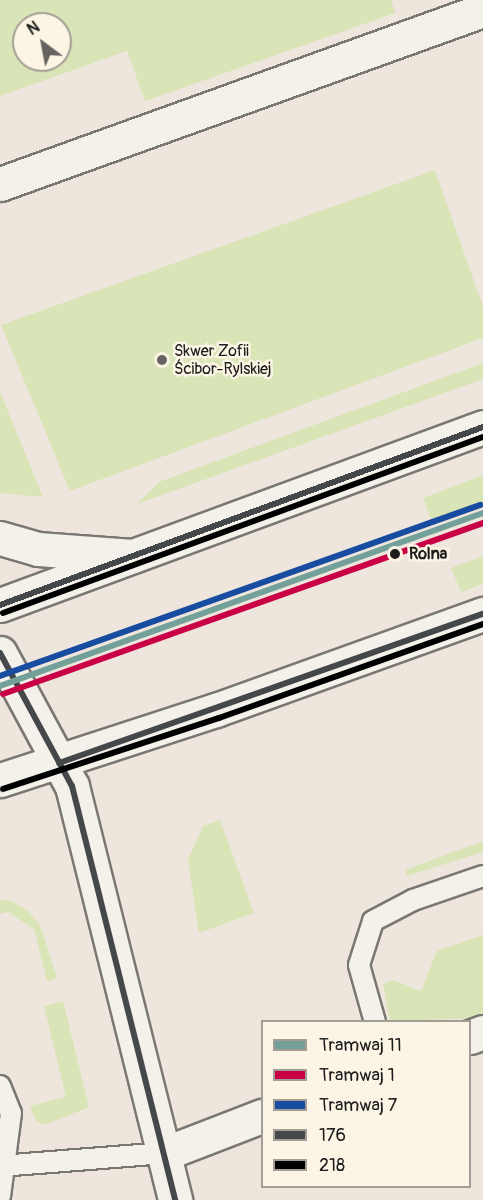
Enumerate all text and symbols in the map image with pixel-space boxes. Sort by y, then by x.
north arrow [12,12,72,72]
text: N [24,17,43,40]
place label: Skwer Zofii Ścibor-Rylskiej [174,341,272,379]
marker: Skwer Zofii Ścibor-Rylskiej [155,353,169,367]
place label: Rolna [409,544,447,564]
marker: Rolna [386,545,404,563]
legend [261,1020,471,1188]
text: Tramwaj 11 [319,1034,402,1057]
text: Tramwaj 1 [319,1064,395,1087]
text: Tramwaj 7 [319,1094,397,1117]
text: 176 [319,1124,346,1147]
text: 218 [319,1154,345,1177]

